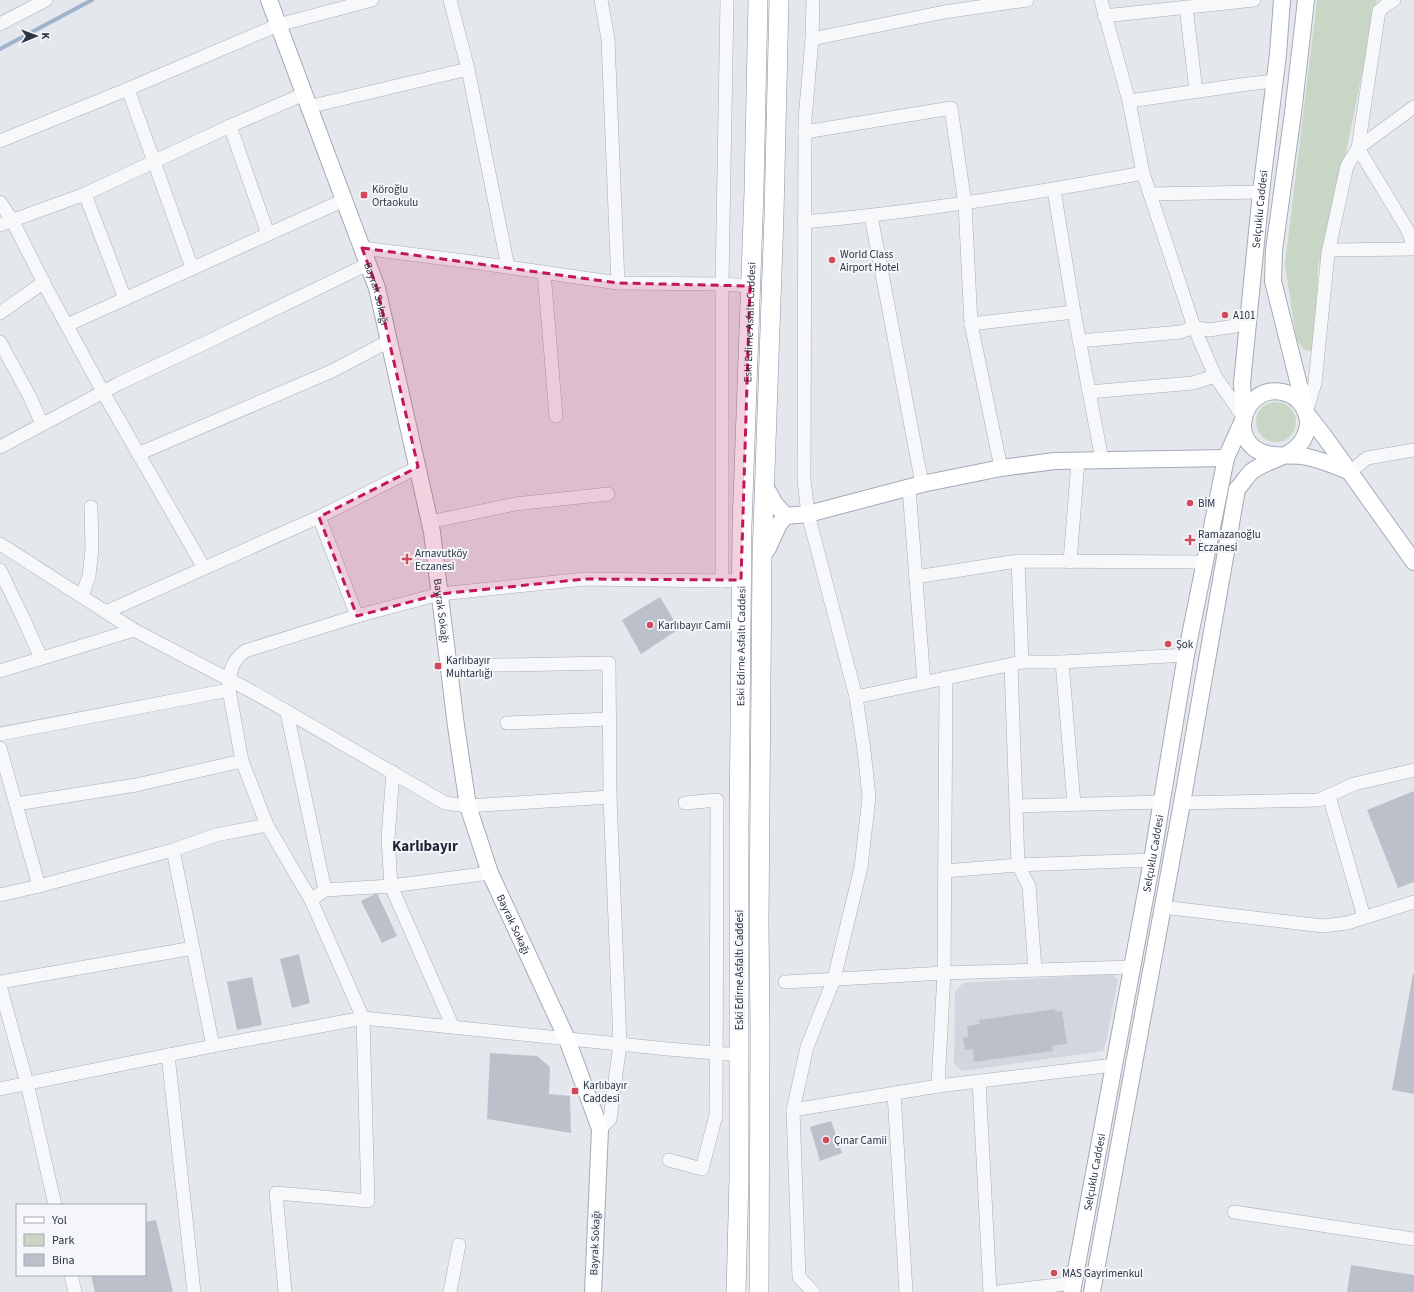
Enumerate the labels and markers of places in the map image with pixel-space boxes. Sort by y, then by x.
place label: Köroğlu Ortaokulu [372,182,418,210]
marker: Köroğlu Ortaokulu [359,190,369,200]
place label: World Class Airport Hotel [840,247,899,275]
marker: World Class Airport Hotel [827,255,837,265]
place label: A101 [1233,308,1255,323]
marker: A101 [1220,310,1230,320]
place label: BİM [1198,496,1215,511]
marker: BİM [1185,498,1195,508]
place label: Ramazanoğlu Eczanesi [1198,527,1261,555]
marker: Ramazanoğlu Eczanesi [1185,535,1195,545]
place label: Arnavutköy Eczanesi [415,546,468,574]
marker: Arnavutköy Eczanesi [402,554,412,564]
place label: Karlıbayır Camii [658,618,731,633]
marker: Karlıbayır Camii [645,620,655,630]
place label: Şok [1176,637,1194,652]
marker: Şok [1163,639,1173,649]
place label: Karlıbayır Muhtarlığı [446,653,493,681]
marker: Karlıbayır Muhtarlığı [433,661,443,671]
place label: Karlıbayır Caddesi [583,1078,628,1106]
marker: Karlıbayır Caddesi [570,1086,580,1096]
place label: Çınar Camii [834,1133,887,1148]
marker: Çınar Camii [821,1135,831,1145]
place label: MAS Gayrimenkul [1062,1266,1143,1281]
marker: MAS Gayrimenkul [1049,1268,1059,1278]

